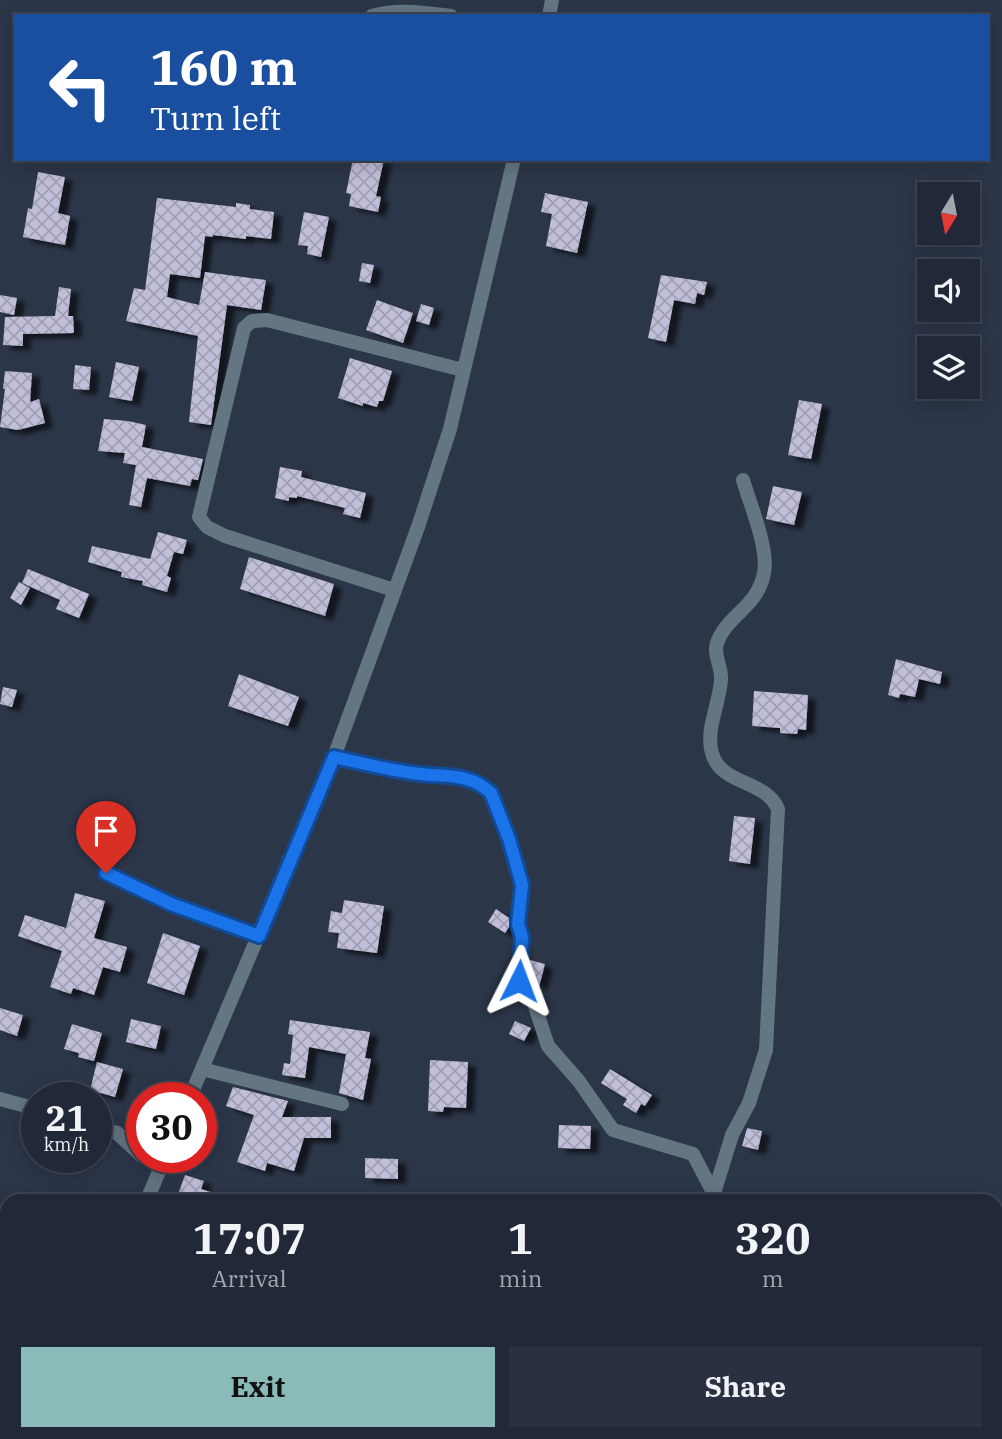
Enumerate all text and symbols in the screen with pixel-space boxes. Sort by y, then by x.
text: 160 m [150,35,297,98]
icon: left [35,42,126,133]
text: Turn left [150,97,281,139]
north arrow [917,182,980,245]
map controls [917,182,980,399]
button: sound [917,259,980,322]
button: layers [917,336,980,399]
pin [76,801,136,873]
icon: arrive [87,812,125,850]
position arrow [482,944,556,1018]
speed limit sign: 30 [126,1082,217,1173]
text: 21 [45,1095,88,1141]
text: km/h [44,1133,89,1156]
text: 17:07 [192,1211,306,1266]
text: 1 [508,1211,533,1266]
text: 320 [735,1211,810,1266]
text: Arrival [212,1263,287,1293]
text: min [499,1263,542,1293]
text: m [762,1263,784,1293]
button: Exit [21,1347,495,1427]
button: Share [509,1347,982,1427]

